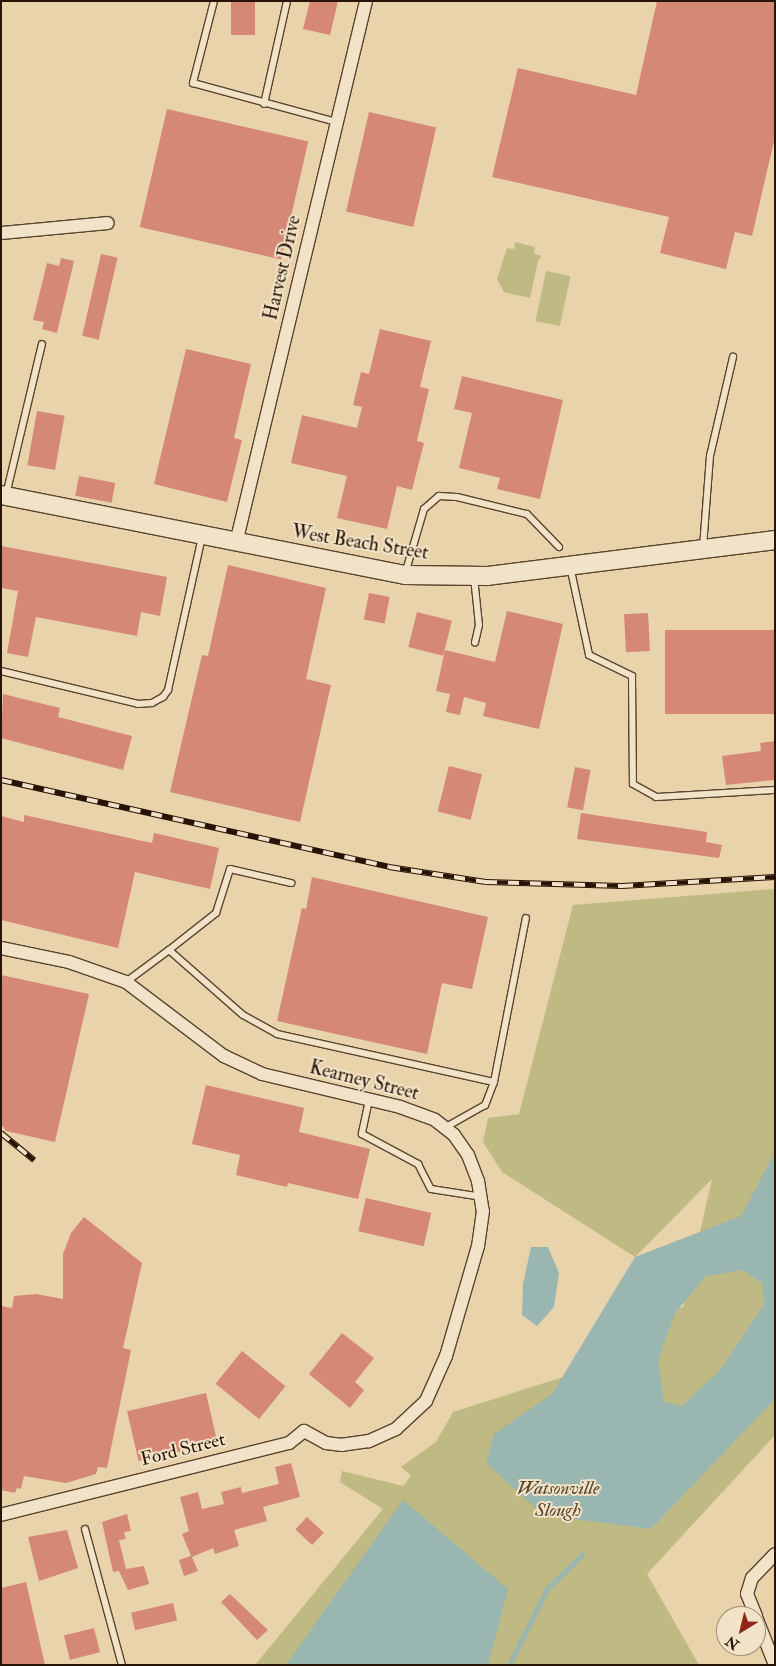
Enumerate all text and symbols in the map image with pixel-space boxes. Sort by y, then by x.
street label: Harvest Drive [260,213,306,323]
street label: West Beach Street [290,521,430,565]
street label: Kearney Street [307,1056,421,1106]
street label: Ford Street [138,1428,228,1472]
park label: Watsonville Slough [517,1478,599,1522]
north arrow [716,1606,766,1656]
text: N [722,1632,743,1653]

